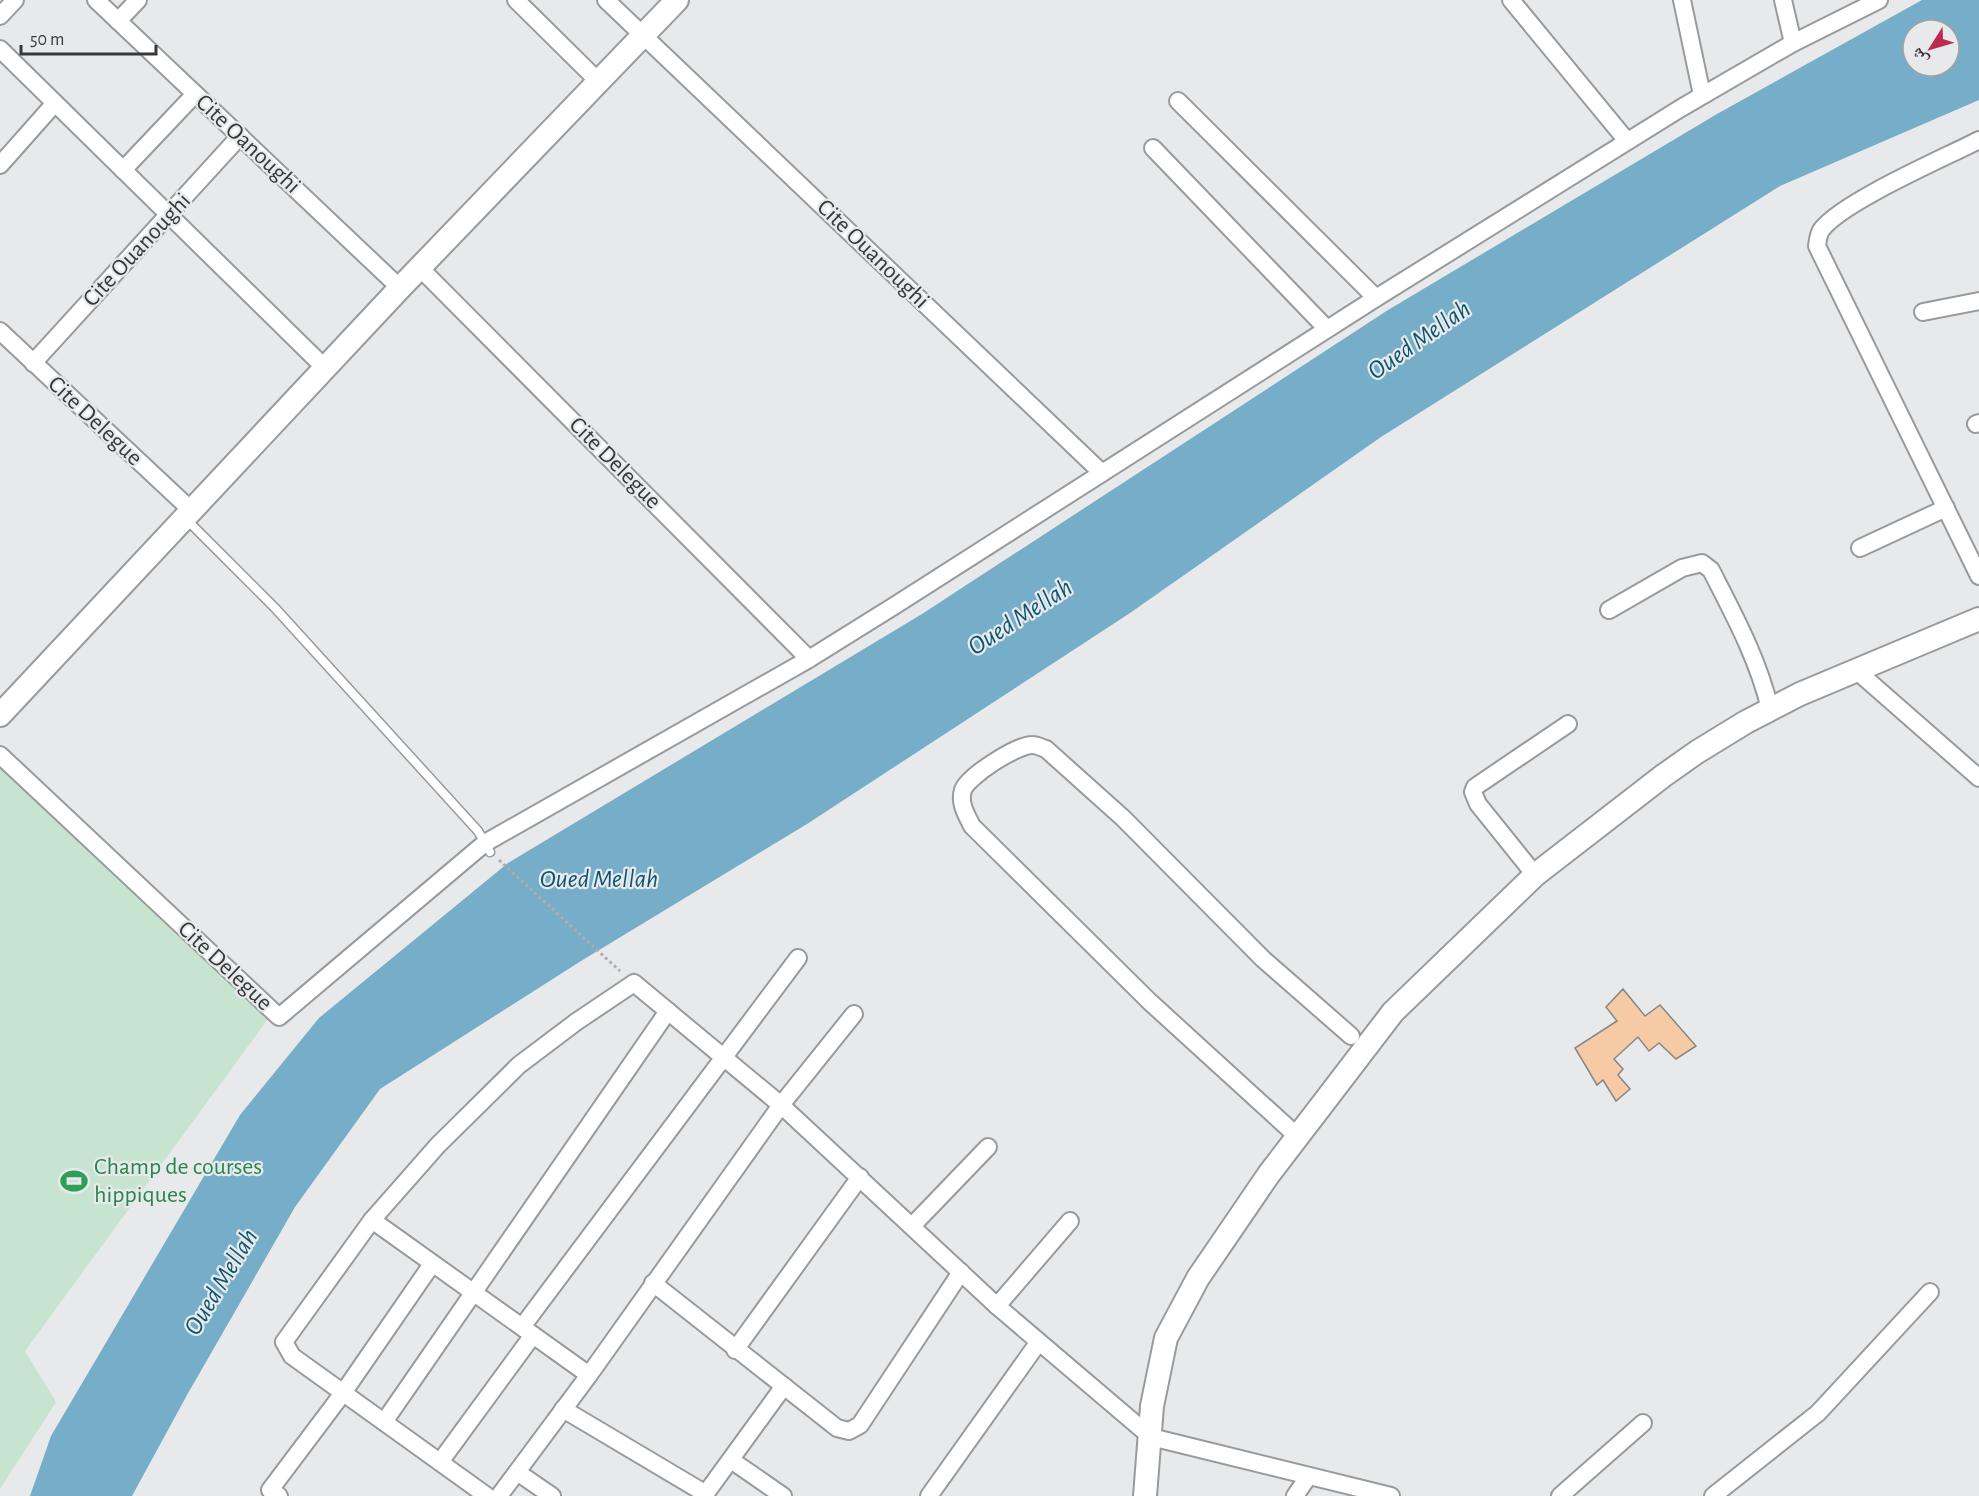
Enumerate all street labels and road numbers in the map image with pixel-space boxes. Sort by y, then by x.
street label: Cite Oanoughi [191,90,305,198]
street label: Cite Ouanoughi [79,189,195,311]
street label: Cite Ouanoughi [812,195,934,313]
street label: Cite Delegue [43,372,147,470]
street label: Cite Delegue [564,412,666,514]
street label: Cite Delegue [173,917,277,1015]

